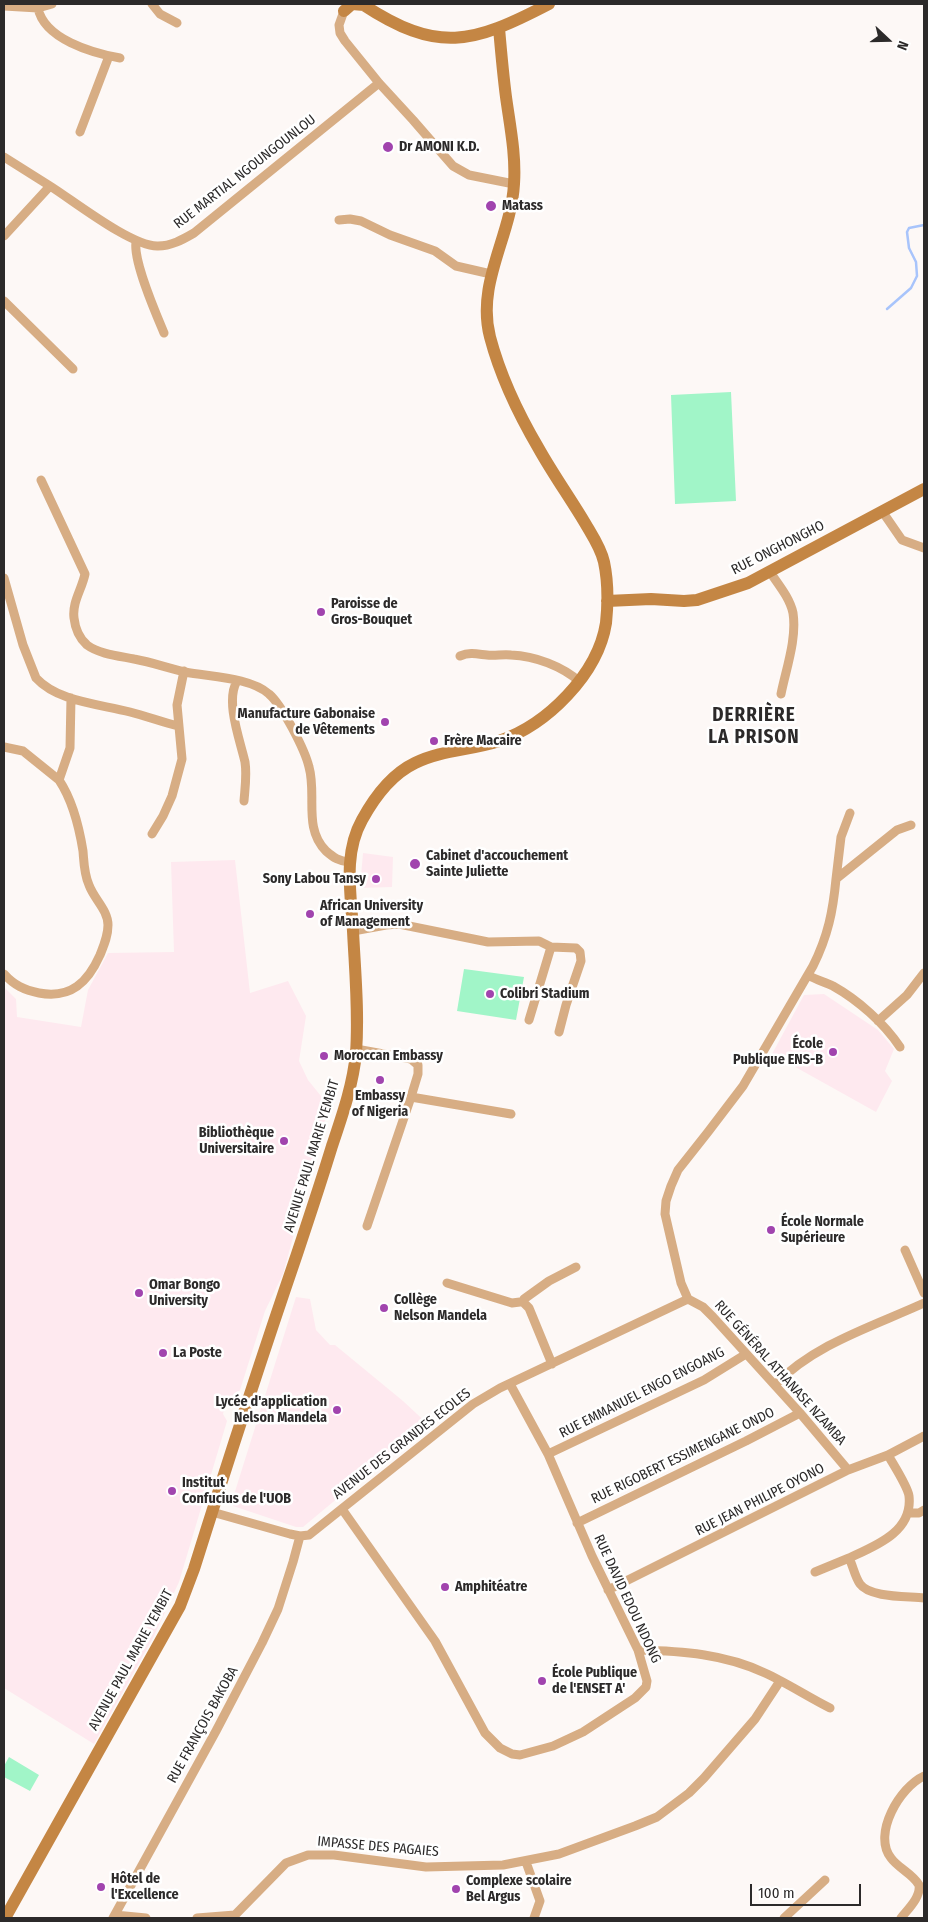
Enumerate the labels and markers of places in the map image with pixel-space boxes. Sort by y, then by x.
place label: Dr AMONI K.D. [399,139,479,155]
marker: Dr AMONI K.D. [381,140,395,154]
place label: Matass [502,198,543,214]
marker: Matass [484,199,498,213]
place label: Paroisse de Gros-Bouquet [331,596,412,628]
marker: Paroisse de Gros-Bouquet [315,606,327,618]
place label: Manufacture Gabonaise de Vêtements [238,706,375,739]
marker: Manufacture Gabonaise de Vêtements [379,716,391,728]
place label: Frère Macaire [444,733,522,749]
marker: Frère Macaire [428,735,440,747]
place label: Cabinet d'accouchement Sainte Juliette [426,848,568,880]
marker: Cabinet d'accouchement Sainte Juliette [408,857,422,871]
place label: Sony Labou Tansy [263,871,366,887]
marker: Sony Labou Tansy [370,873,382,885]
place label: African University of Management [320,898,423,930]
marker: African University of Management [304,908,316,920]
place label: Colibri Stadium [500,986,589,1002]
marker: Colibri Stadium [484,988,496,1000]
place label: École Publique ENS-B [733,1036,823,1068]
marker: École Publique ENS-B [827,1046,839,1058]
place label: Moroccan Embassy [334,1048,443,1064]
marker: Moroccan Embassy [318,1050,330,1062]
marker: Embassy of Nigeria [374,1074,386,1086]
place label: Embassy of Nigeria [352,1088,408,1120]
place label: Bibliothèque Universitaire [199,1125,274,1158]
marker: Bibliothèque Universitaire [278,1135,290,1147]
place label: École Normale Supérieure [781,1214,864,1246]
marker: École Normale Supérieure [765,1224,777,1236]
place label: Omar Bongo University [149,1277,220,1310]
marker: Omar Bongo University [133,1287,145,1299]
place label: Collège Nelson Mandela [394,1292,487,1324]
marker: Collège Nelson Mandela [378,1302,390,1314]
place label: La Poste [173,1345,222,1361]
marker: La Poste [157,1347,169,1359]
place label: Lycée d'application Nelson Mandela [216,1394,327,1426]
marker: Lycée d'application Nelson Mandela [331,1404,343,1416]
place label: Institut Confucius de l'UOB [182,1475,291,1508]
marker: Institut Confucius de l'UOB [166,1485,178,1497]
place label: Amphitéatre [455,1579,527,1595]
marker: Amphitéatre [439,1581,451,1593]
place label: École Publique de l'ENSET A' [552,1665,637,1698]
marker: École Publique de l'ENSET A' [536,1675,548,1687]
place label: Hôtel de l'Excellence [111,1871,179,1904]
place label: Complexe scolaire Bel Argus [466,1873,571,1905]
marker: Hôtel de l'Excellence [95,1881,107,1893]
marker: Complexe scolaire Bel Argus [450,1883,462,1895]

